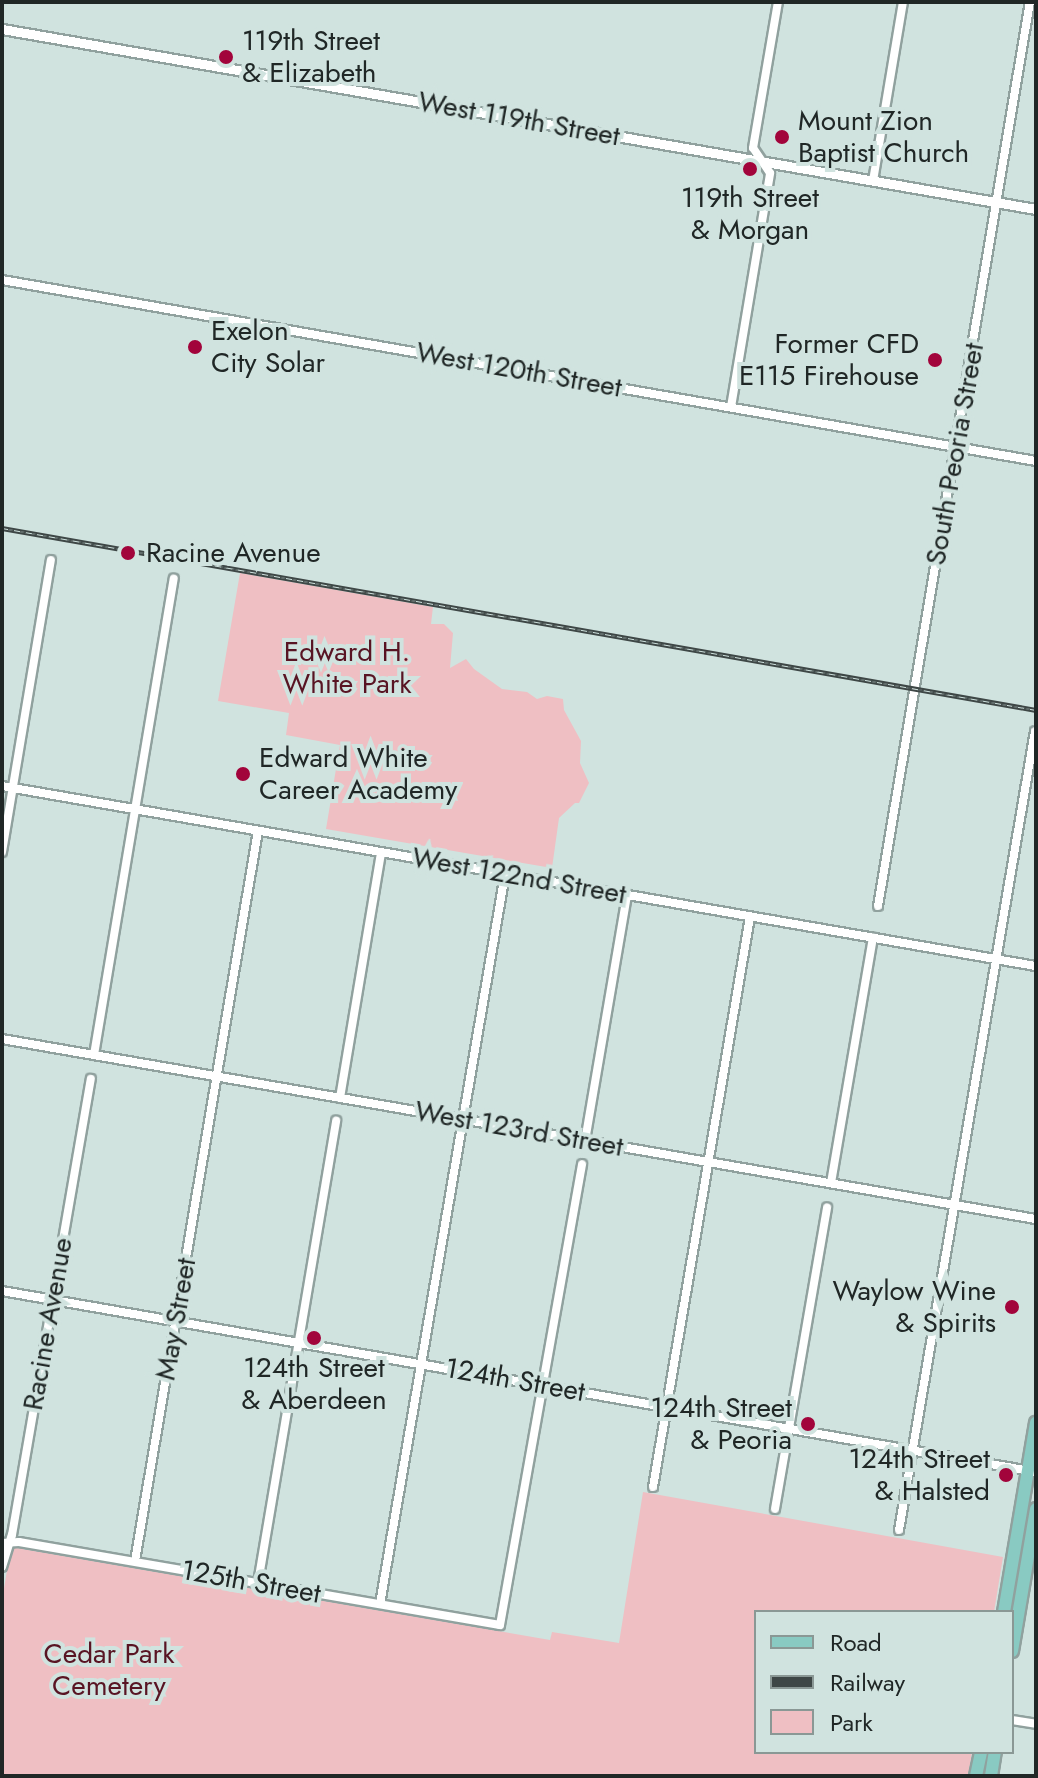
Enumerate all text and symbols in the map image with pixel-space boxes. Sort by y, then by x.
place label: 119th Street & Elizabeth [242,24,380,90]
marker: 119th Street & Elizabeth [217,48,235,66]
street label: West 119th Street [416,85,622,153]
place label: Mount Zion Baptist Church [798,104,969,170]
marker: Mount Zion Baptist Church [773,128,791,146]
marker: 119th Street & Morgan [741,160,759,178]
place label: 119th Street & Morgan [681,181,819,247]
place label: Exelon City Solar [211,314,325,380]
place label: Former CFD E115 Firehouse [739,327,919,393]
street label: West 120th Street [414,335,624,405]
marker: Exelon City Solar [186,338,204,356]
street label: South Peoria Street [919,340,991,568]
marker: Former CFD E115 Firehouse [926,351,944,369]
place label: Racine Avenue [146,536,321,570]
marker: Racine Avenue [117,542,139,564]
park label: Edward H. White Park [282,635,412,701]
place label: Edward White Career Academy [259,741,457,807]
marker: Edward White Career Academy [234,765,252,783]
street label: West 122nd Street [409,841,629,911]
street label: West 123rd Street [412,1094,626,1164]
street label: Racine Avenue [16,1235,80,1413]
street label: May Street [149,1255,203,1383]
place label: Waylow Wine & Spirits [833,1274,996,1340]
marker: Waylow Wine & Spirits [1003,1298,1021,1316]
marker: 124th Street & Aberdeen [305,1329,323,1347]
place label: 124th Street & Aberdeen [241,1351,387,1417]
street label: 124th Street [442,1351,588,1409]
place label: 124th Street & Peoria [651,1391,792,1457]
marker: 124th Street & Peoria [799,1415,817,1433]
place label: 124th Street & Halsted [849,1442,990,1508]
marker: 124th Street & Halsted [997,1466,1015,1484]
street label: 125th Street [179,1553,323,1611]
legend [754,1610,1014,1754]
text: Road [830,1625,882,1660]
park label: Cedar Park Cemetery [44,1637,174,1703]
text: Railway [830,1665,905,1700]
text: Park [830,1705,873,1740]

